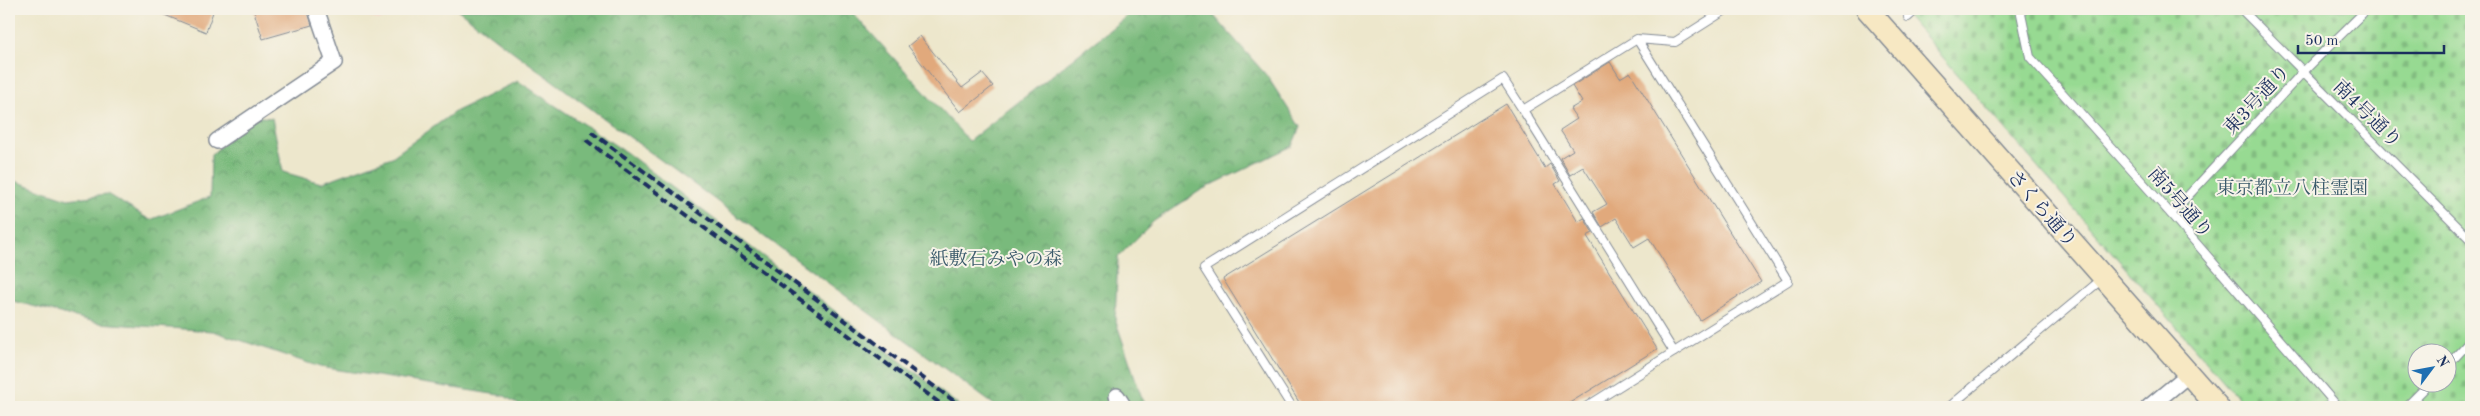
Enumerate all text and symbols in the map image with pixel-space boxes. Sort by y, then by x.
scale bar [2298,22,2444,54]
text: 50 m [2305,34,2339,49]
street label: 東3号通り [2219,60,2294,139]
street label: 南4号通り [2329,75,2406,152]
street label: 南5号通り [2143,163,2217,243]
street label: さくら通り [2003,166,2081,252]
park label: 東京都立八柱霊園 [2216,177,2368,199]
park label: 紙敷石みやの森 [929,248,1063,270]
north arrow [2408,344,2458,394]
text: N [2433,353,2451,370]

